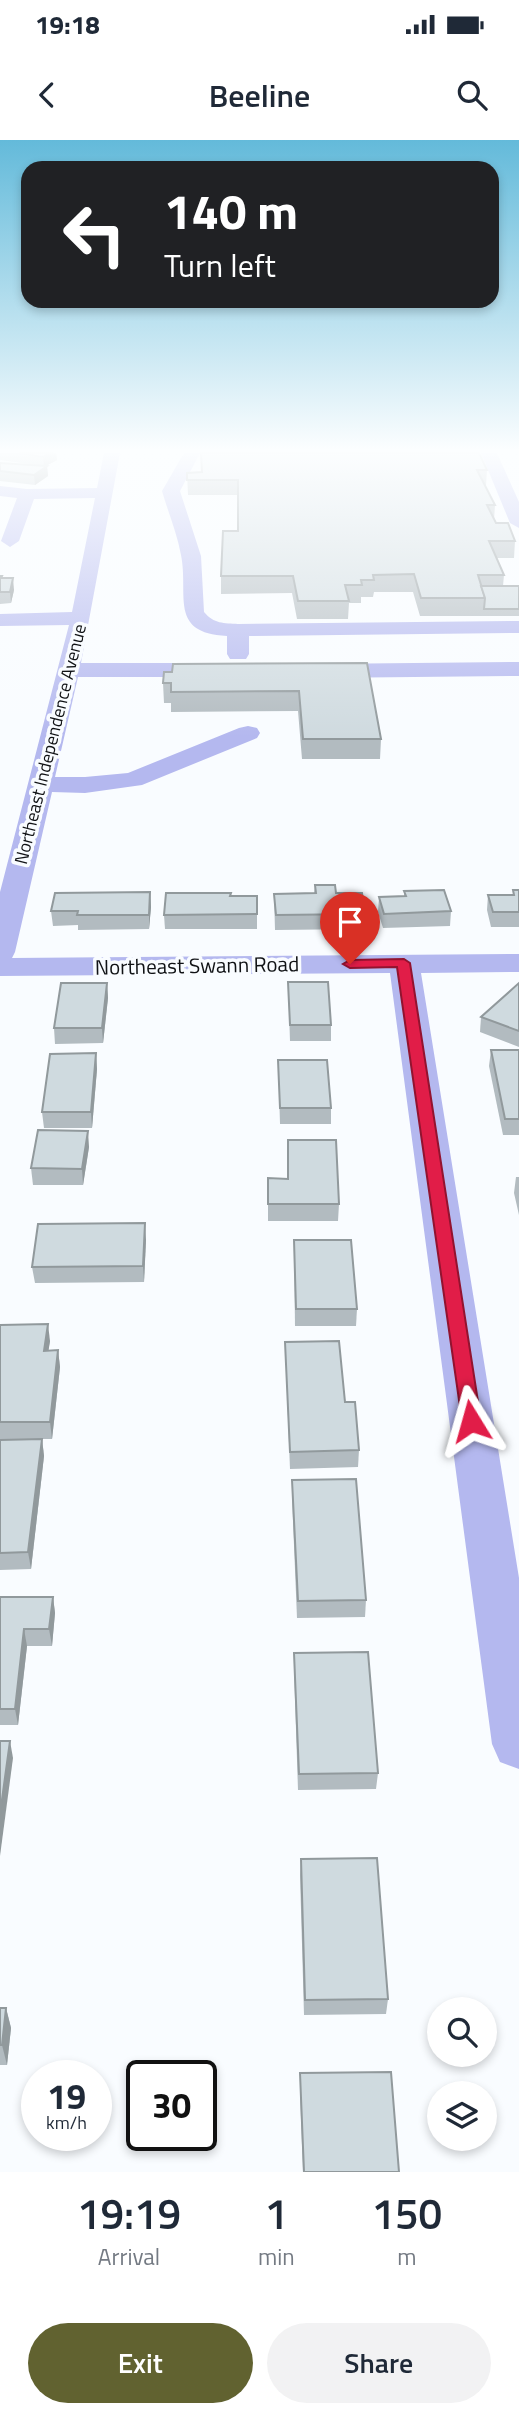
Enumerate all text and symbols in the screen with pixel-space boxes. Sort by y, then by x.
text: 19:18 [35,5,100,44]
text: Beeline [209,71,310,119]
icon: back [28,76,66,114]
icon: search [453,76,491,114]
text: 140 m [164,173,298,248]
icon: left [49,189,140,280]
text: Turn left [164,241,276,289]
street label: Northeast Independence Avenue [7,621,93,867]
pin [320,892,380,964]
icon: arrive [331,903,369,941]
street label: Northeast Swann Road [95,947,299,983]
position arrow [434,1384,508,1458]
map controls [427,1997,497,2151]
button: search [427,1997,497,2067]
speed limit sign: 30 [126,2060,217,2151]
text: 19 [47,2069,86,2123]
button: layers [427,2081,497,2151]
text: km/h [46,2109,87,2136]
text: 19:19 [77,2181,181,2245]
text: 1 [265,2181,288,2245]
text: 150 [372,2181,442,2245]
text: Arrival [98,2239,160,2274]
text: min [258,2239,295,2274]
text: m [397,2239,416,2274]
button: Exit [28,2323,253,2403]
button: Share [267,2323,491,2403]

